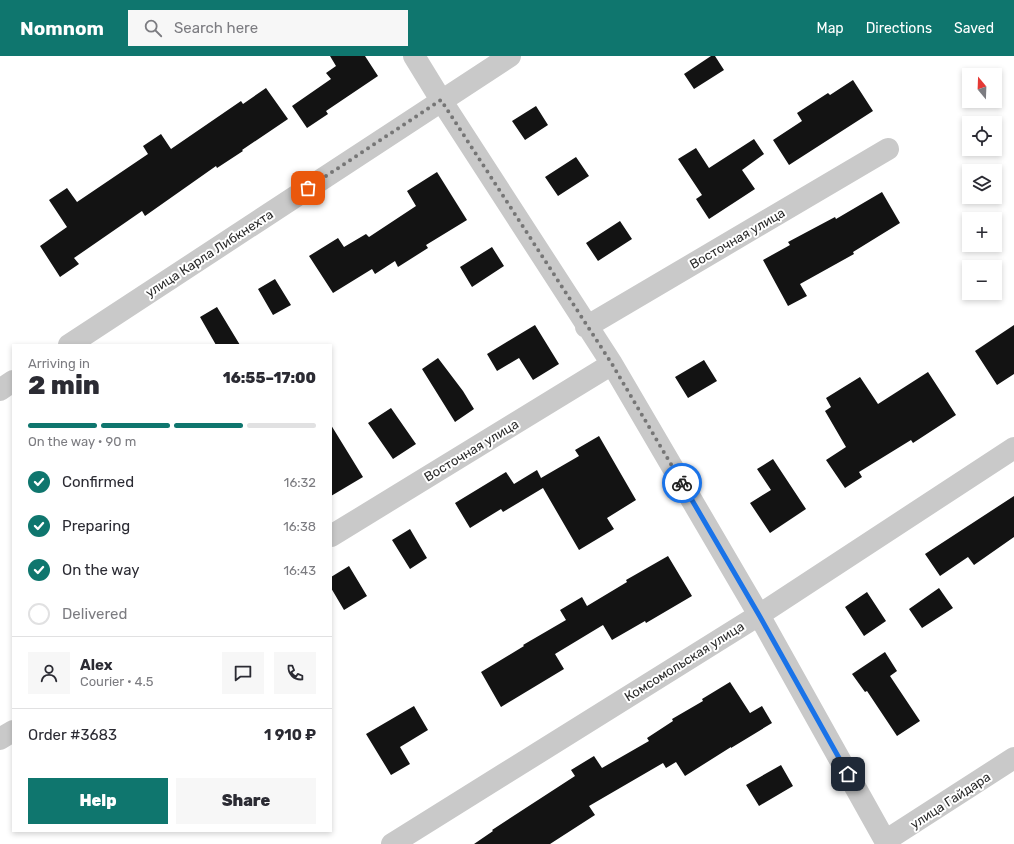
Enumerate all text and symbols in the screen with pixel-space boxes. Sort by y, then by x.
search box [128,10,408,46]
text: Nomnom [20,17,104,40]
icon: search [142,17,164,39]
text: Search here [174,19,258,37]
text: Map [817,20,844,37]
text: Directions [866,20,932,37]
text: Saved [954,20,994,37]
north arrow [962,68,1002,108]
map controls [962,68,1002,300]
button: locate [962,116,1002,156]
button: layers [962,164,1002,204]
pin [291,171,325,205]
icon: bag [297,177,319,199]
street label: Восточная улица [687,205,787,272]
street label: улица Карла Либкнехта [143,206,276,300]
button: + [962,212,1002,252]
button: − [962,260,1002,300]
text: Arriving in [28,356,90,371]
text: 16:55–17:00 [223,369,316,387]
text: 2 min [28,370,100,401]
street label: Восточная улица [421,416,521,485]
text: On the way · 90 m [28,434,136,449]
courier [662,463,702,503]
icon: check [28,471,50,493]
icon: bike [671,472,693,494]
text: Confirmed [62,473,134,491]
text: 16:32 [284,475,316,490]
icon: check [28,515,50,537]
text: Preparing [62,517,130,535]
text: 16:38 [283,519,316,534]
icon: check [28,559,50,581]
text: On the way [62,561,140,579]
text: 16:43 [283,563,316,578]
text: Delivered [62,605,127,623]
street label: Комсомольская улица [622,618,747,704]
button: person [28,652,70,694]
button: chat [222,652,264,694]
button: phone [274,652,316,694]
text: Alex [80,656,113,674]
text: Courier · 4.5 [80,674,154,689]
text: Order #3683 [28,726,117,744]
text: 1 910 ₽ [264,726,316,744]
pin [831,757,865,791]
icon: home [837,763,859,785]
street label: улица Гайдара [907,769,993,832]
button: Help [28,778,168,824]
button: Share [176,778,316,824]

